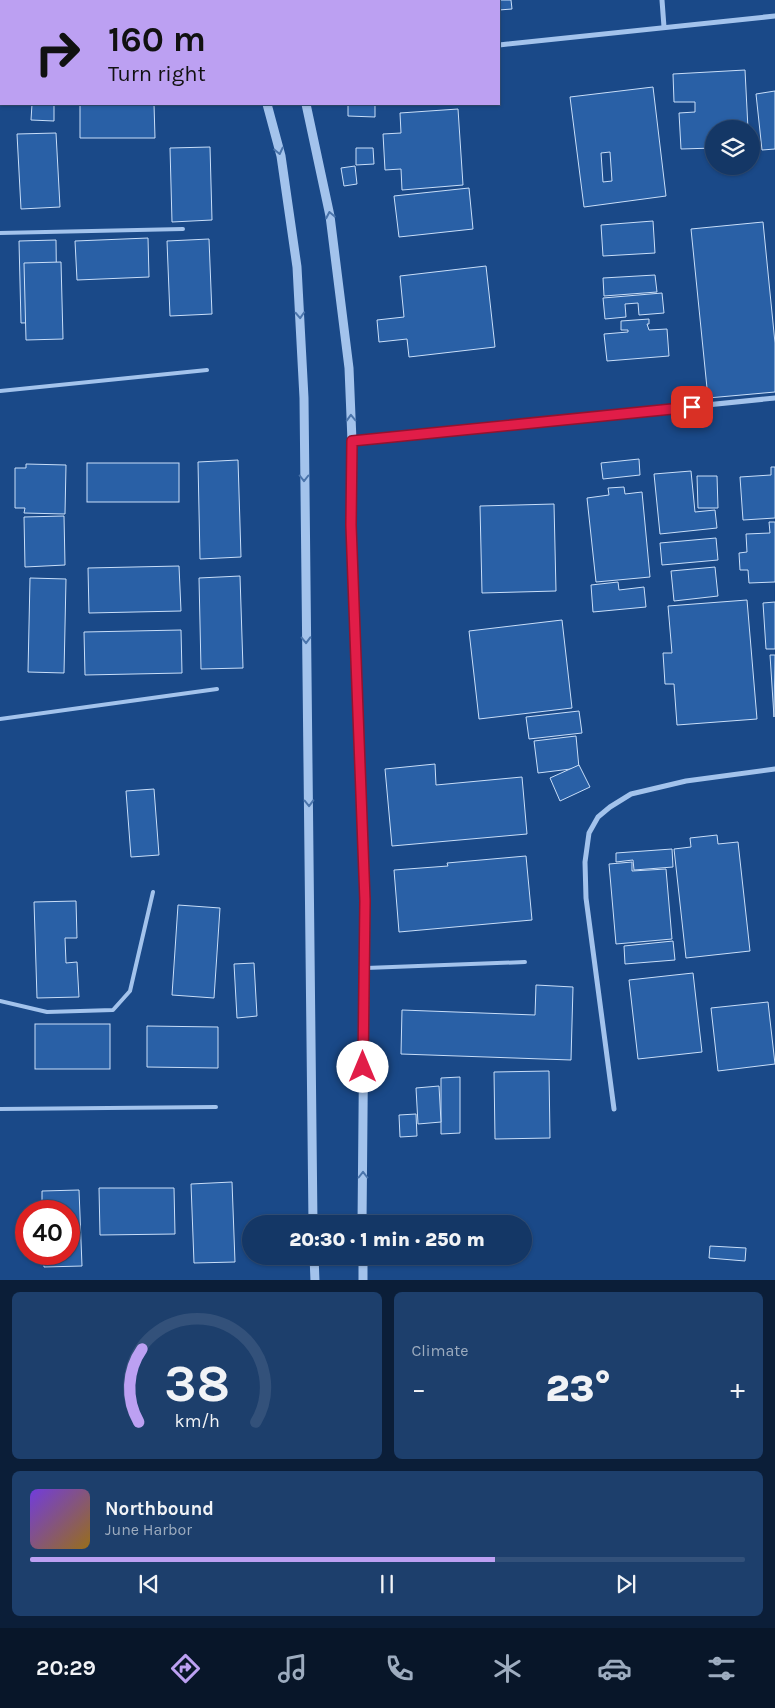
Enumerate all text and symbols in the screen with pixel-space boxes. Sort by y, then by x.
text: 160 m [108,19,206,60]
icon: right [25,20,90,85]
text: Turn right [108,61,206,87]
map controls [705,120,760,175]
button: layers [705,120,760,175]
one-way arrow [273,147,284,155]
one-way arrow [325,211,335,219]
one-way arrow [294,312,305,320]
pin [671,386,713,428]
icon: arrive [678,393,706,421]
one-way arrow [345,414,356,422]
one-way arrow [299,474,309,482]
one-way arrow [301,637,311,645]
one-way arrow [303,799,314,807]
position arrow [336,1040,388,1092]
one-way arrow [358,1171,368,1178]
speed limit sign: 40 [15,1200,80,1265]
text: 20:30 · 1 min · 250 m [289,1229,485,1251]
text: Climate [412,1341,469,1360]
text: 38 [164,1353,230,1414]
text: 23° [545,1366,611,1411]
text: − [412,1372,426,1405]
text: + [730,1372,745,1405]
text: km/h [174,1411,219,1432]
text: Northbound [105,1498,214,1520]
text: June Harbor [105,1520,192,1539]
icon: previous [135,1570,163,1598]
icon: pause [373,1570,401,1598]
icon: next [612,1570,640,1598]
icon: directions [168,1651,203,1686]
icon: music [275,1651,310,1686]
icon: phone [382,1651,417,1686]
icon: climate [490,1651,525,1686]
icon: car [597,1651,632,1686]
icon: filters [704,1651,739,1686]
text: 20:29 [36,1655,96,1681]

